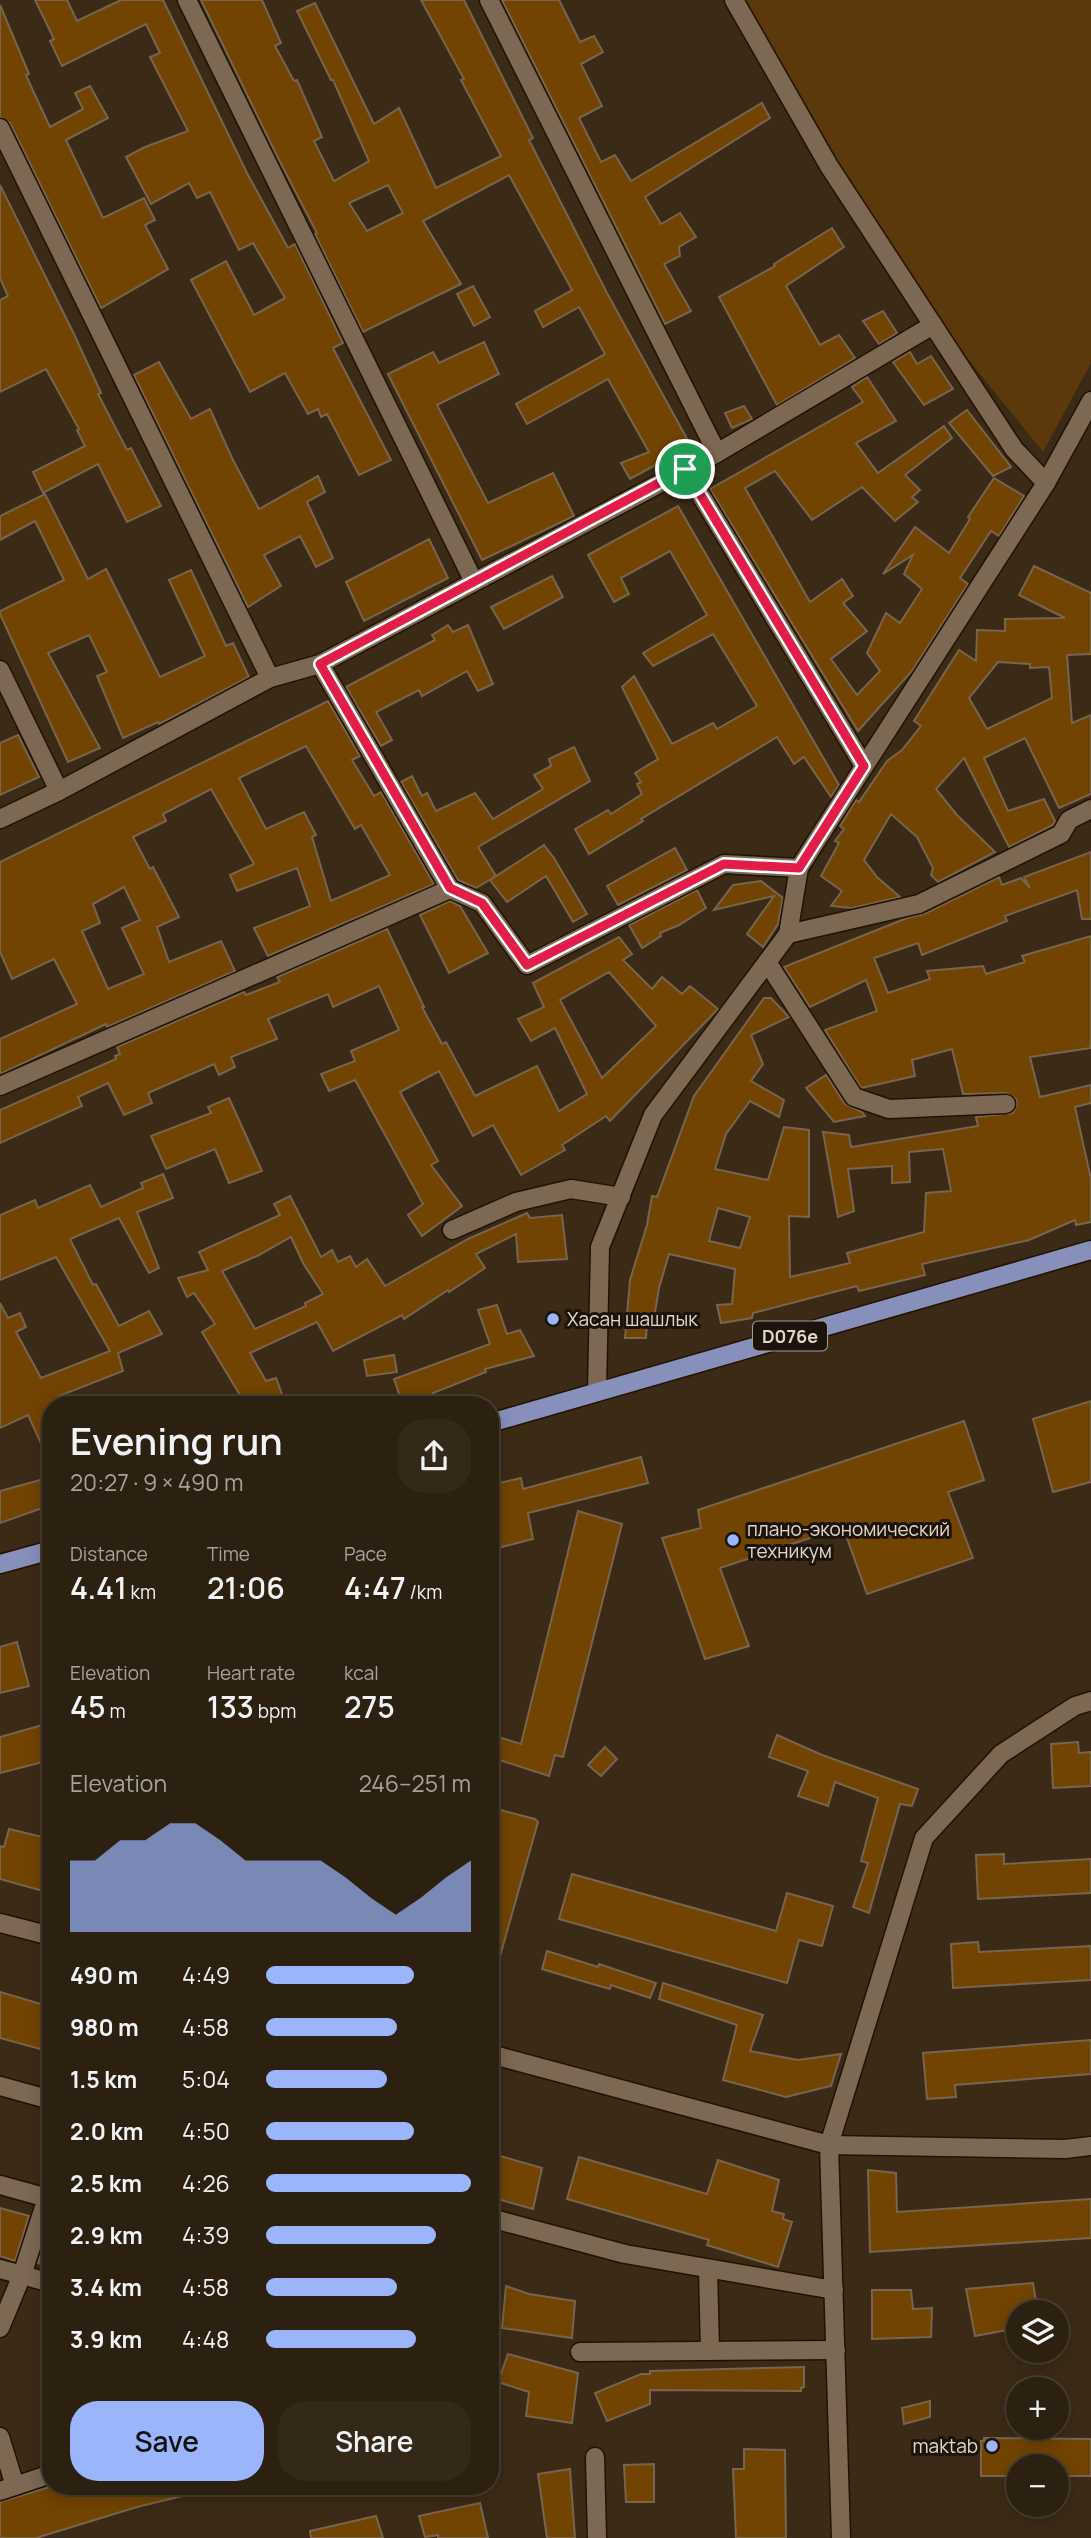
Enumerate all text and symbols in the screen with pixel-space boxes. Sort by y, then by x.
pin [655,439,715,499]
icon: arrive [666,450,704,488]
place label: Хасан шашлык [567,1306,698,1332]
marker: Хасан шашлык [545,1311,561,1327]
road number: D076e [753,1322,827,1350]
text: Evening run [70,1414,283,1466]
button: share [397,1419,471,1493]
text: 20:27 · 9 × 490 m [70,1466,244,1498]
place label: плано-экономический техникум [747,1516,950,1564]
marker: плано-экономический техникум [725,1532,741,1548]
text: Distance [70,1541,148,1567]
text: Time [207,1541,250,1567]
text: Pace [344,1541,387,1567]
text: 4.41 [70,1567,127,1608]
text: 21:06 [207,1567,285,1608]
text: 4:47 [344,1567,406,1608]
text: km [127,1579,156,1605]
text: /km [406,1579,442,1605]
text: Elevation [70,1660,150,1686]
text: Heart rate [207,1660,295,1686]
text: kcal [344,1660,379,1686]
text: 45 [70,1686,106,1727]
text: 133 [207,1686,254,1727]
text: 275 [344,1686,395,1727]
text: m [106,1698,126,1724]
text: bpm [254,1698,296,1724]
text: Elevation [70,1767,167,1799]
text: 246–251 m [359,1767,471,1799]
text: 490 m [70,1959,138,1991]
text: 4:49 [182,1959,230,1991]
text: 980 m [70,2011,139,2043]
text: 4:58 [182,2011,229,2043]
text: 1.5 km [70,2063,137,2095]
text: 5:04 [182,2063,230,2095]
text: 2.0 km [70,2115,143,2147]
text: 4:50 [182,2115,230,2147]
text: 2.5 km [70,2167,142,2199]
text: 4:26 [182,2167,230,2199]
text: 2.9 km [70,2219,143,2251]
text: 4:39 [182,2219,229,2251]
text: 3.4 km [70,2271,142,2303]
text: 4:58 [182,2271,229,2303]
map controls [1006,2300,1069,2517]
button: layers [1006,2300,1069,2363]
text: 3.9 km [70,2323,142,2355]
text: 4:48 [182,2323,229,2355]
button: + [1006,2377,1069,2440]
button: Save [70,2401,264,2481]
button: Share [278,2401,471,2481]
place label: maktab [912,2433,978,2459]
marker: maktab [984,2438,1000,2454]
button: − [1006,2454,1069,2517]

